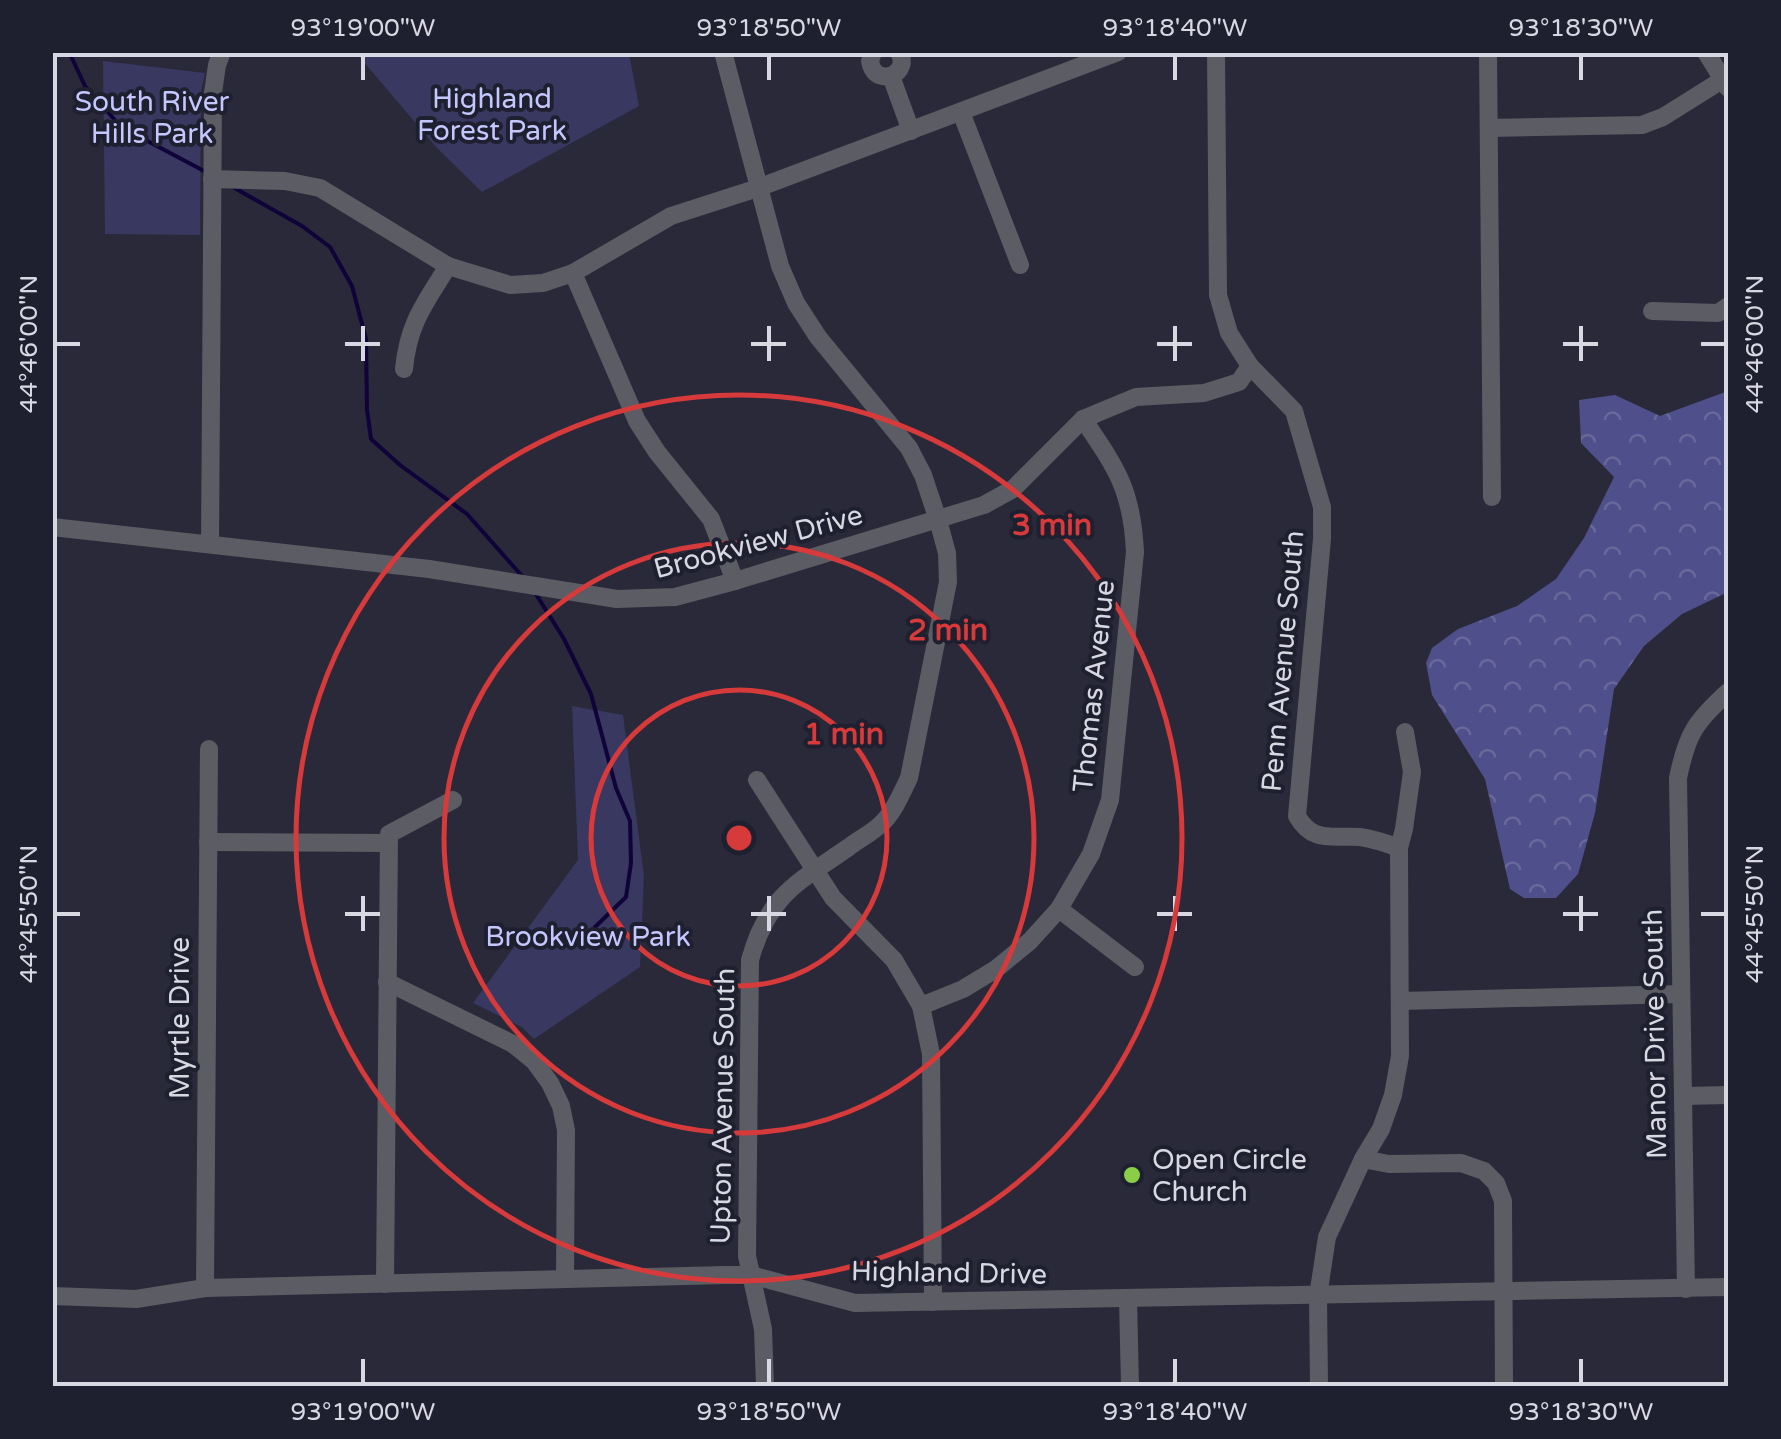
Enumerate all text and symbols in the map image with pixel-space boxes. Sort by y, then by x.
text: 93°19'00"W [291,13,435,43]
text: 93°18'50"W [697,13,841,43]
text: 93°18'40"W [1103,13,1247,43]
text: 93°18'30"W [1509,13,1653,43]
park label: Highland Forest Park [417,82,567,148]
park label: South River Hills Park [75,85,230,151]
text: 44°46'00"N [14,275,44,413]
text: 44°46'00"N [1740,275,1770,413]
street label: Brookview Drive [650,498,866,586]
text: 3 min [1012,507,1092,544]
street label: Penn Avenue South [1255,529,1311,793]
street label: Thomas Avenue [1066,578,1122,794]
text: 2 min [908,612,988,649]
text: 1 min [804,716,884,753]
centre of rings [721,820,757,856]
text: 44°45'50"N [14,845,44,983]
text: 44°45'50"N [1740,845,1770,983]
street label: Manor Drive South [1636,909,1674,1159]
park label: Brookview Park [485,920,691,954]
street label: Myrtle Drive [163,937,197,1099]
street label: Upton Avenue South [704,967,742,1245]
place label: Open Circle Church [1152,1143,1307,1209]
marker: Open Circle Church [1121,1164,1143,1186]
street label: Highland Drive [851,1254,1047,1292]
text: 93°19'00"W [291,1397,435,1427]
text: 93°18'50"W [697,1397,841,1427]
text: 93°18'40"W [1103,1397,1247,1427]
text: 93°18'30"W [1509,1397,1653,1427]

